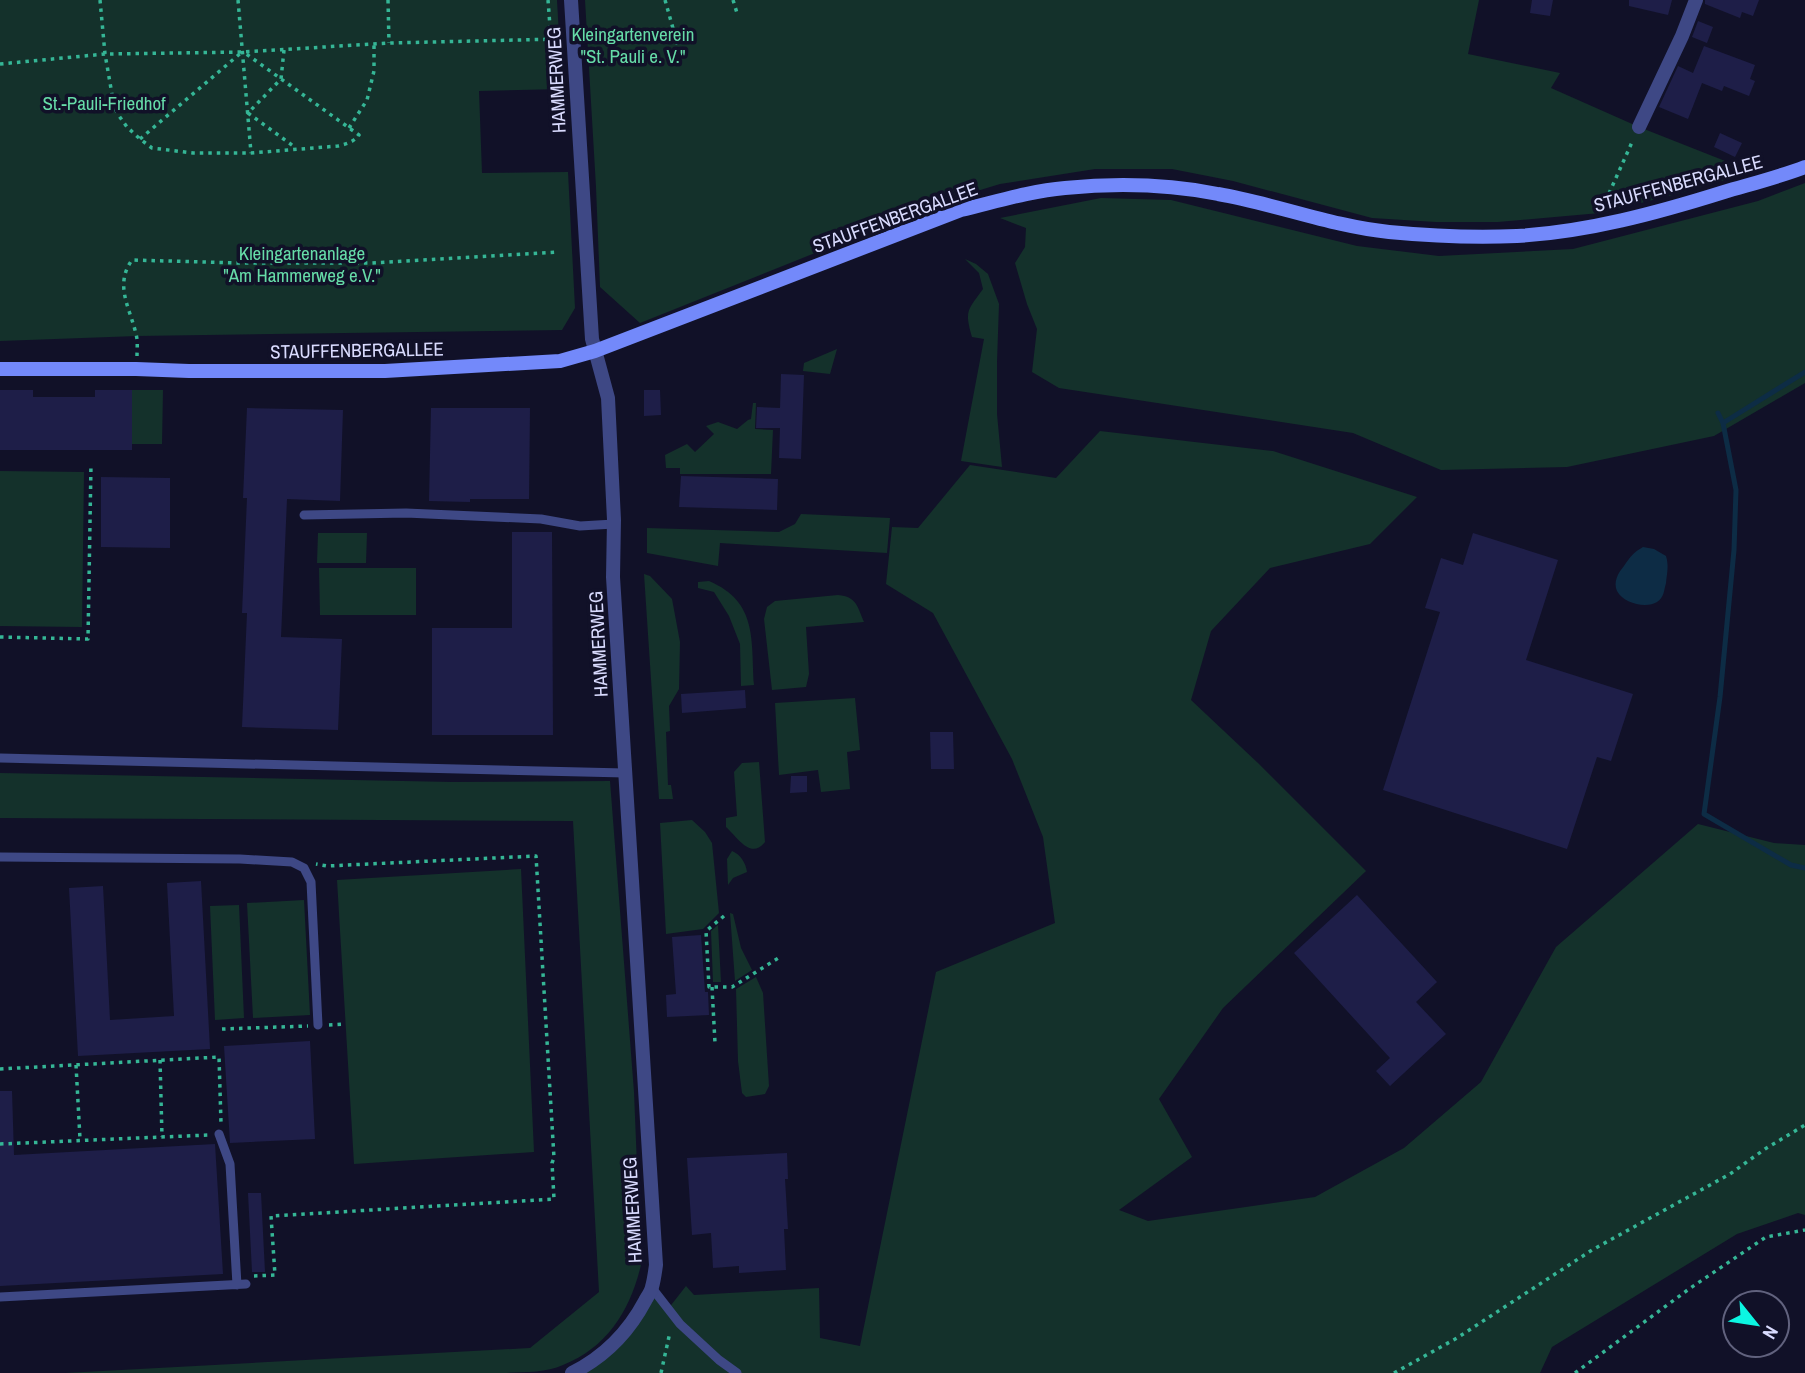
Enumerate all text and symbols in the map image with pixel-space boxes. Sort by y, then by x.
park label: Kleingartenverein "St. Pauli e. V." [572,21,695,69]
street label: HAMMERWEG [540,26,572,134]
park label: St.-Pauli-Friedhof [43,90,166,116]
street label: STAUFFENBERGALLEE [1591,148,1765,218]
street label: STAUFFENBERGALLEE [809,175,981,259]
park label: Kleingartenanlage "Am Hammerweg e.V." [223,240,381,288]
street label: STAUFFENBERGALLEE [270,335,444,365]
street label: HAMMERWEG [582,590,614,698]
street label: HAMMERWEG [616,1156,648,1264]
north arrow [1721,1289,1791,1359]
text: N [1757,1321,1785,1344]

